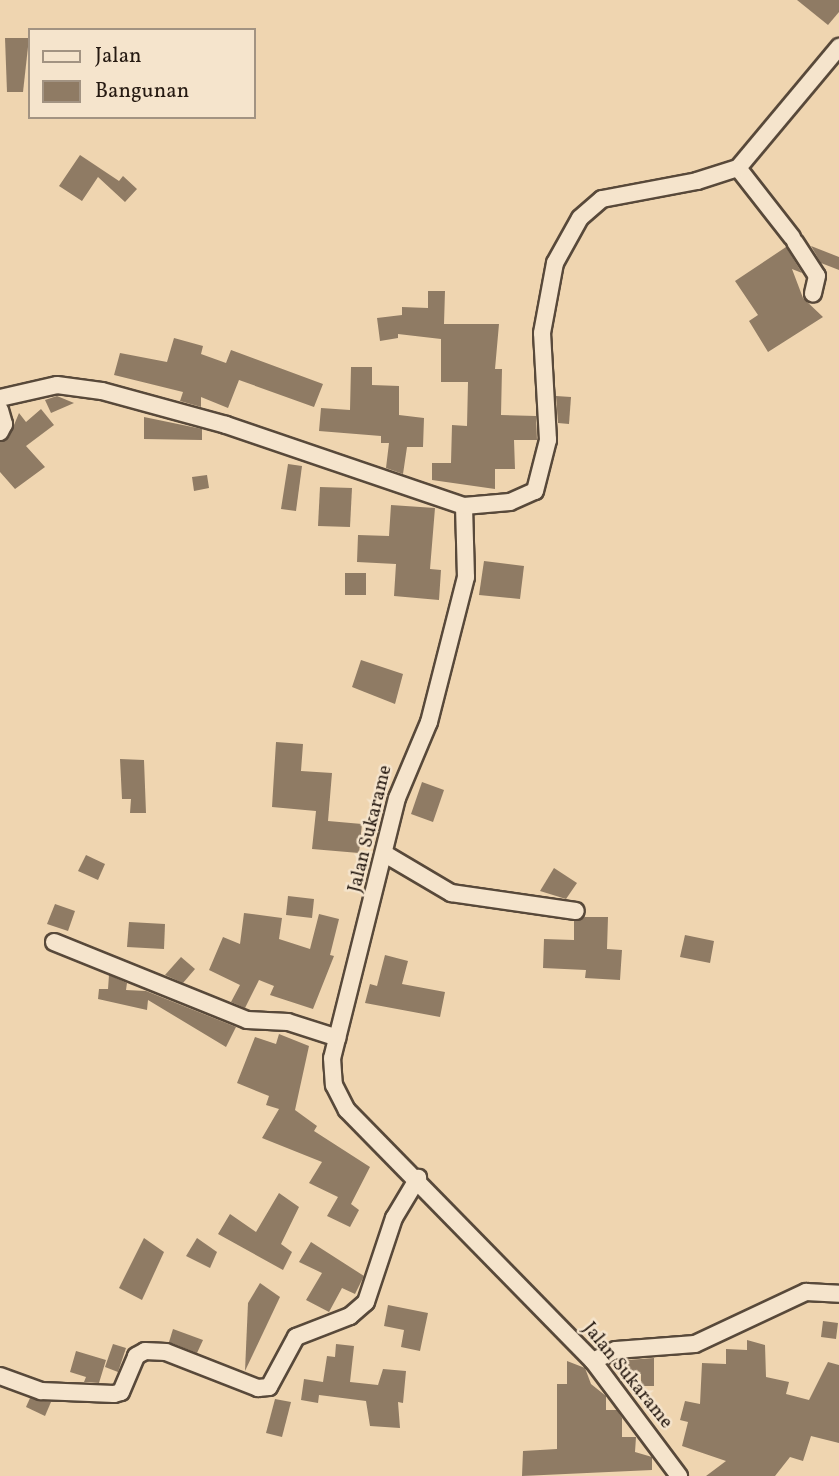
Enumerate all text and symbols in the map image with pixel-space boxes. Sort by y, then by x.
legend [28,28,256,119]
text: Jalan [95,42,142,71]
text: Bangunan [95,77,189,106]
street label: Jalan Sukarame [344,763,398,895]
street label: Jalan Sukarame [577,1318,677,1434]

